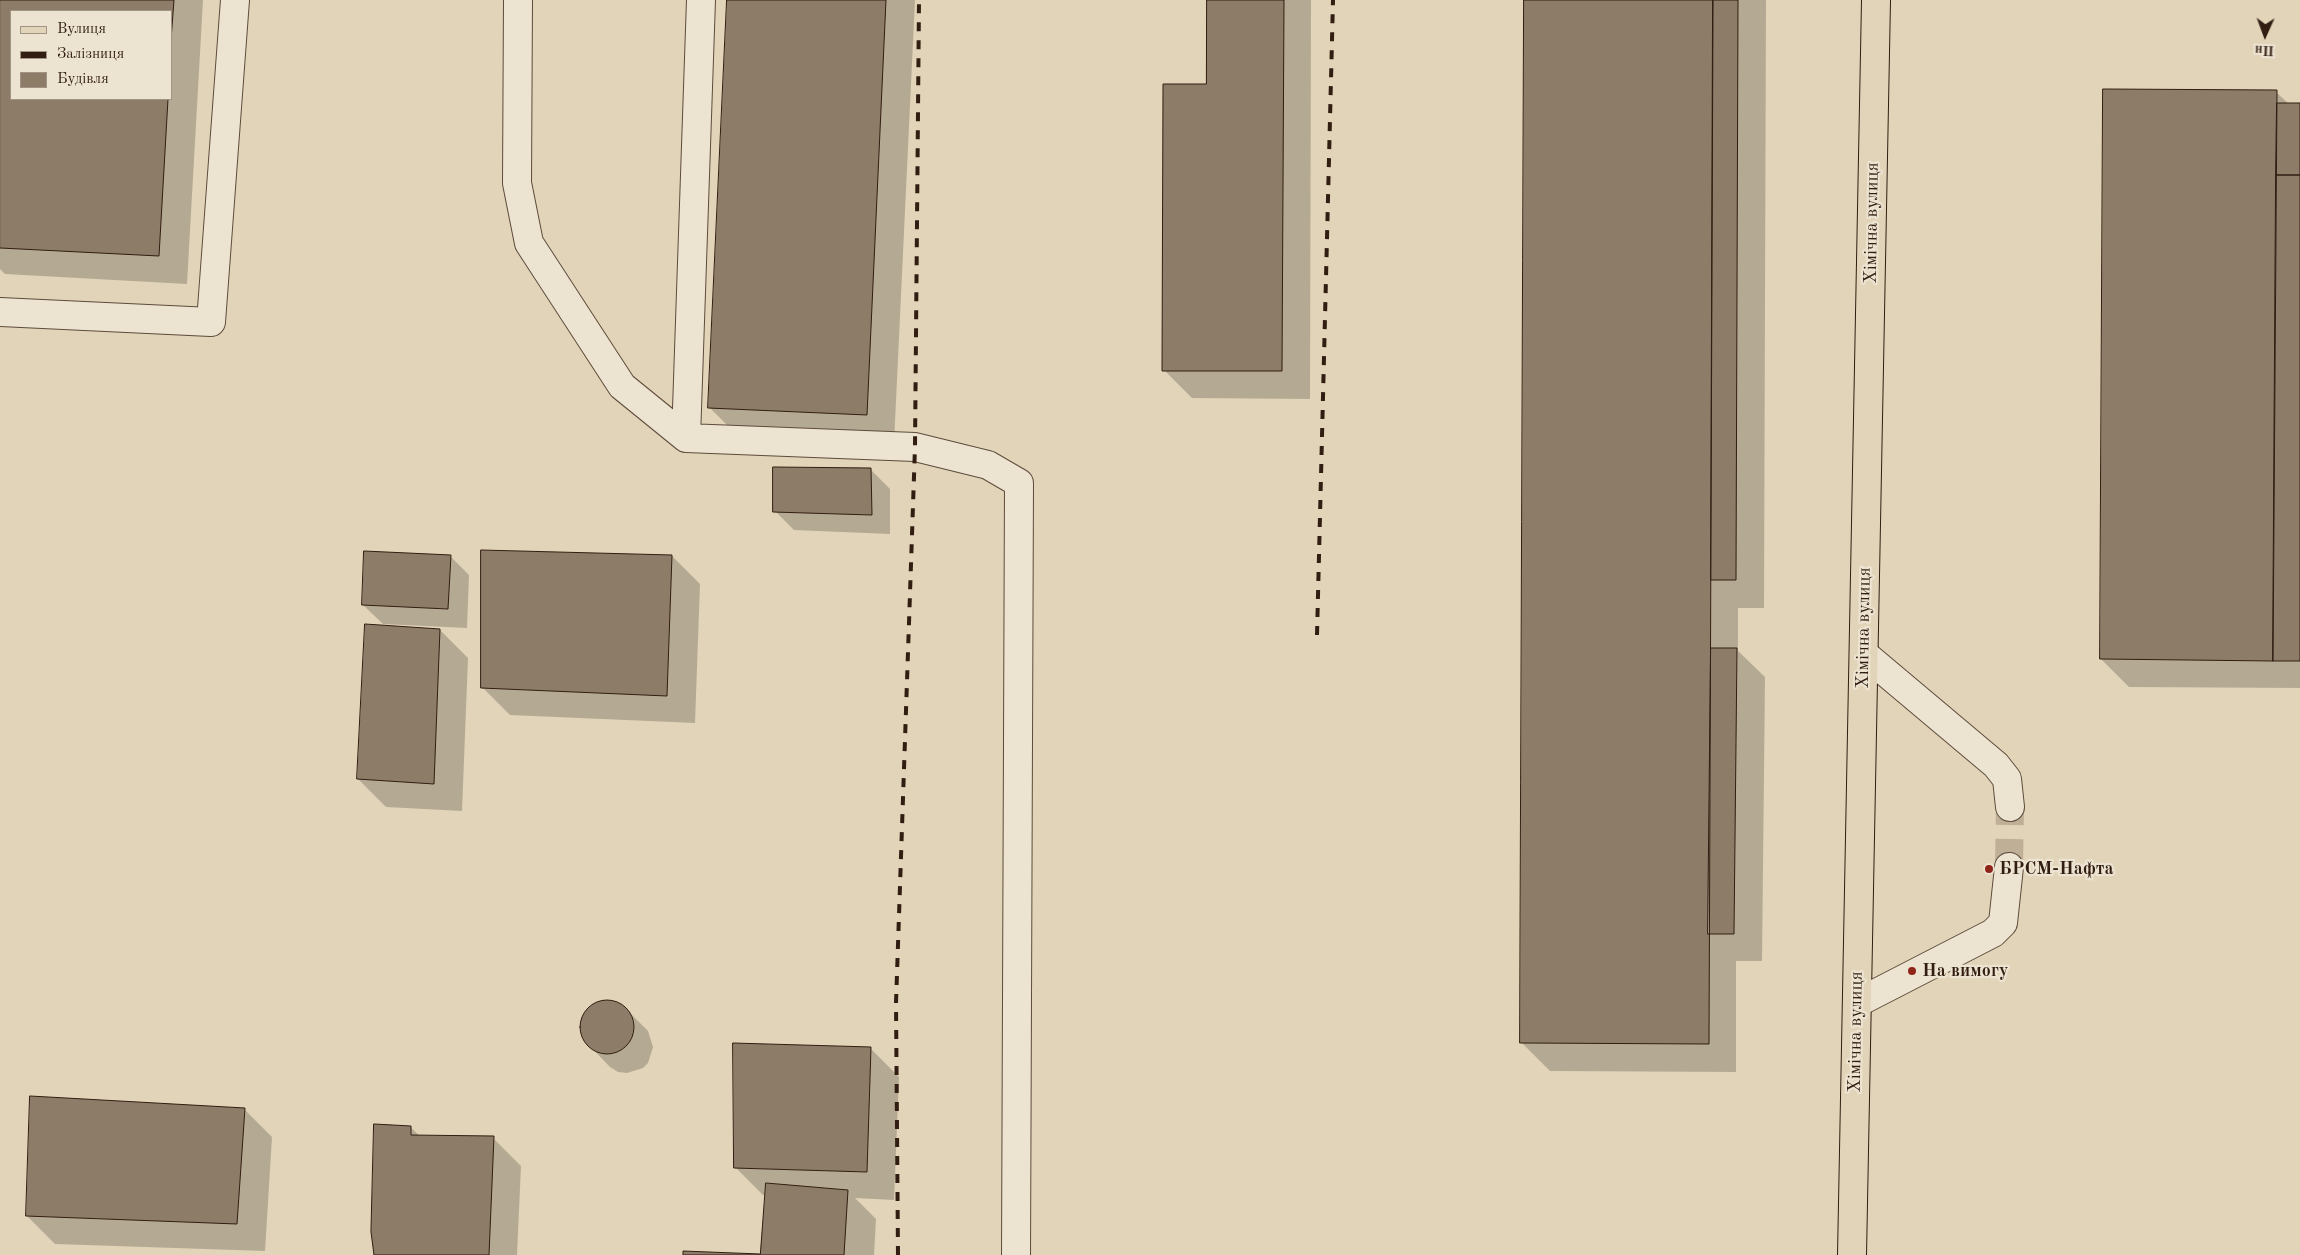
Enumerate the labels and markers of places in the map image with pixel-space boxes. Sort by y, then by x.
place label: БРСМ-Нафта [1999,858,2114,880]
marker: БРСМ-Нафта [1983,863,1995,875]
place label: На вимогу [1922,960,2008,982]
marker: На вимогу [1906,965,1918,977]

